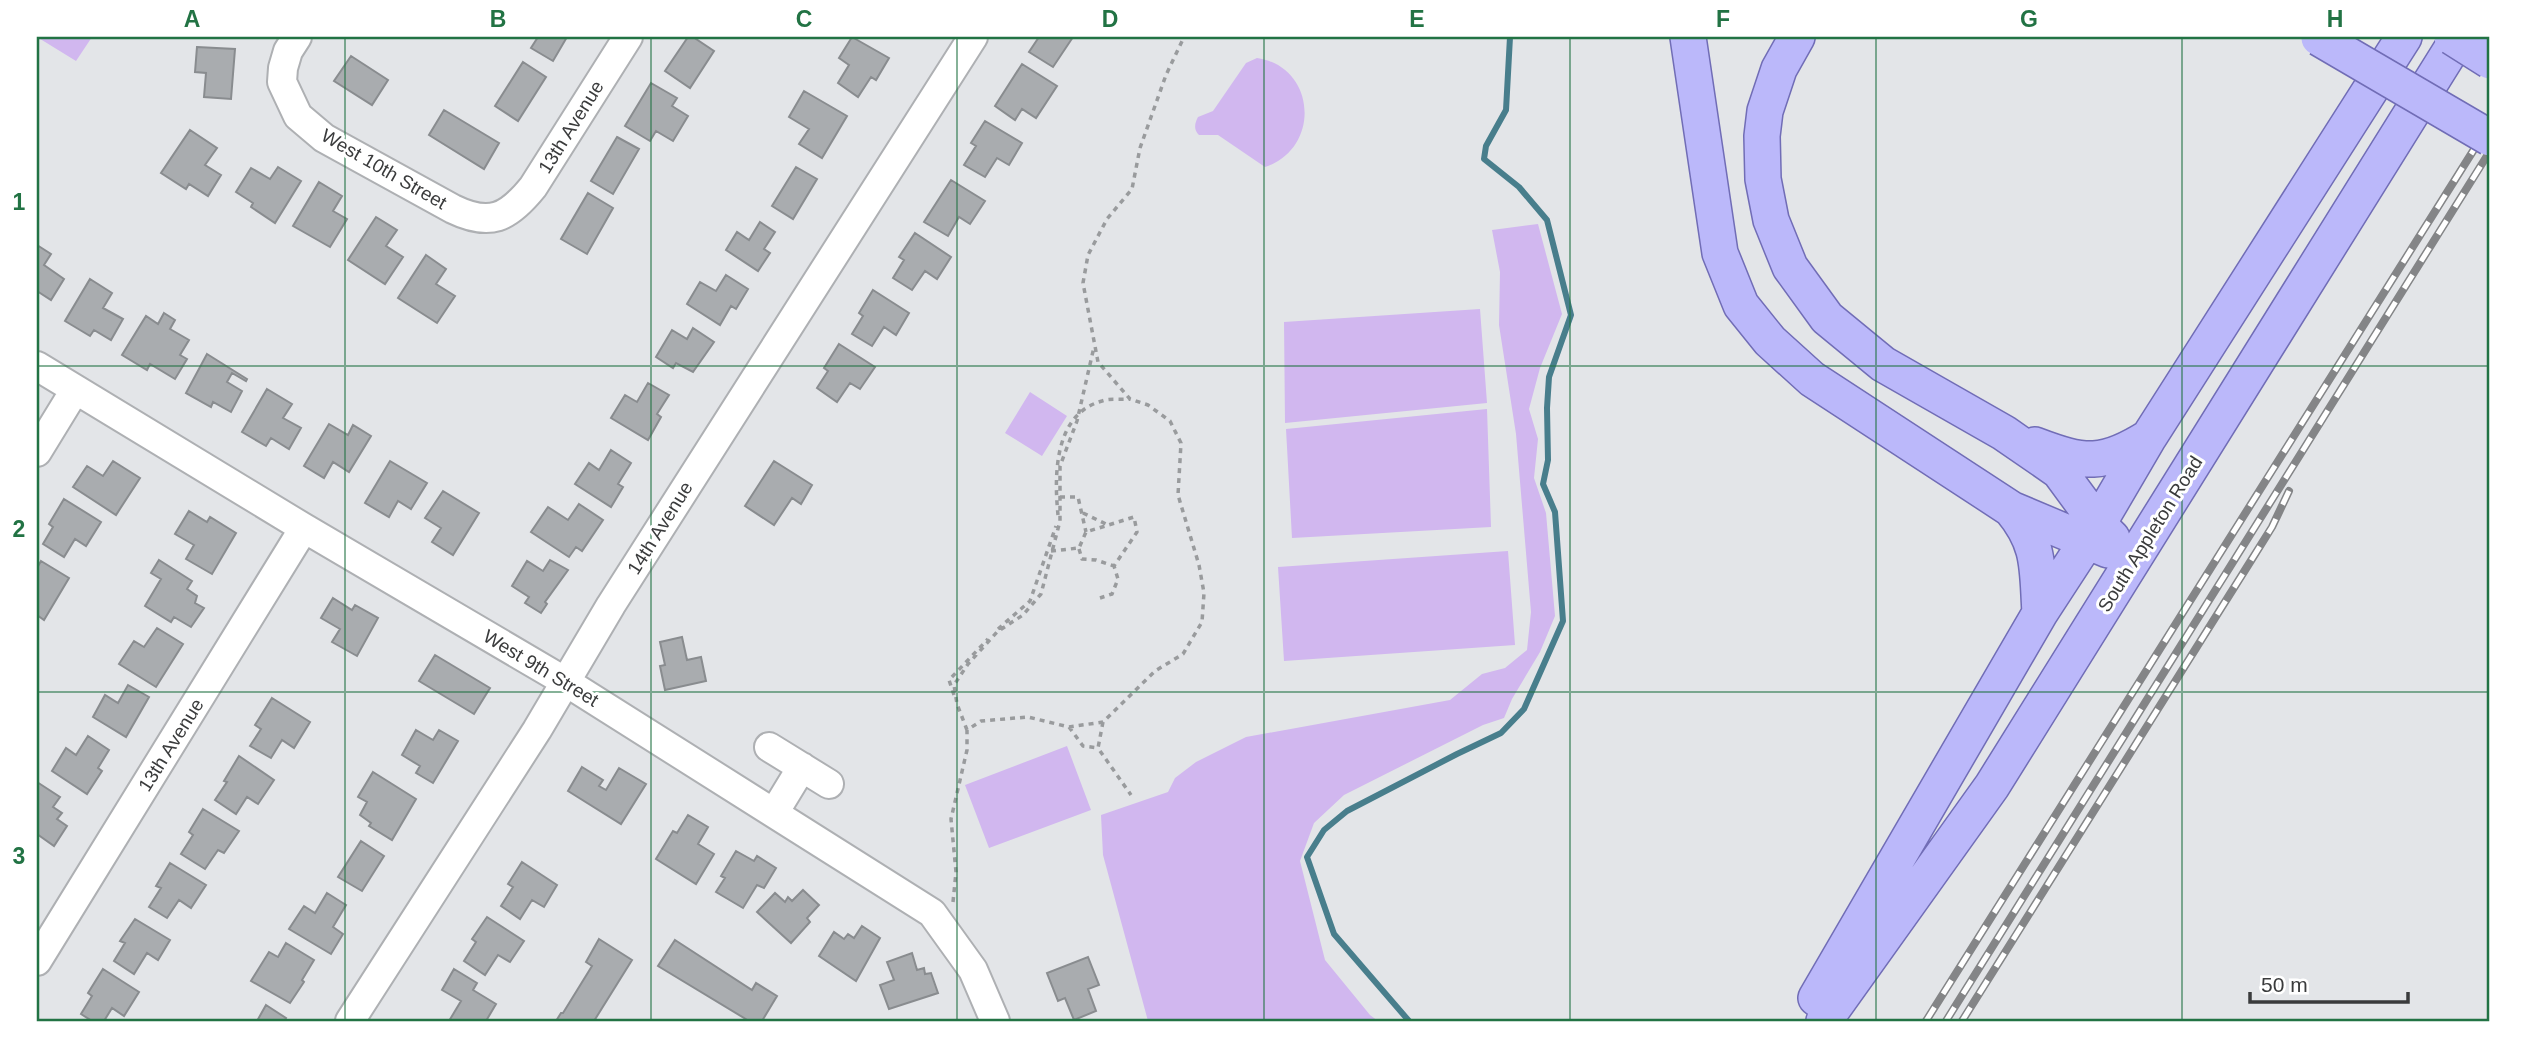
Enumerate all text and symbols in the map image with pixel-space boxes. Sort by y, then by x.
text: A [184,6,200,32]
text: B [490,6,506,32]
text: C [796,6,812,32]
text: D [1102,6,1118,32]
text: E [1409,6,1425,32]
text: F [1716,6,1730,32]
text: G [2020,6,2038,32]
text: H [2327,6,2343,32]
street label: 13th Avenue [534,77,608,177]
street label: West 10th Street [318,125,451,214]
text: 1 [13,189,26,215]
street label: South Appleton Road [2094,452,2206,616]
street label: 14th Avenue [623,478,697,578]
text: 2 [13,516,25,542]
street label: West 9th Street [480,625,603,711]
street label: 13th Avenue [134,695,208,795]
text: 3 [13,843,25,869]
scale bar [2250,960,2408,1004]
text: 50 m [2261,973,2308,996]

